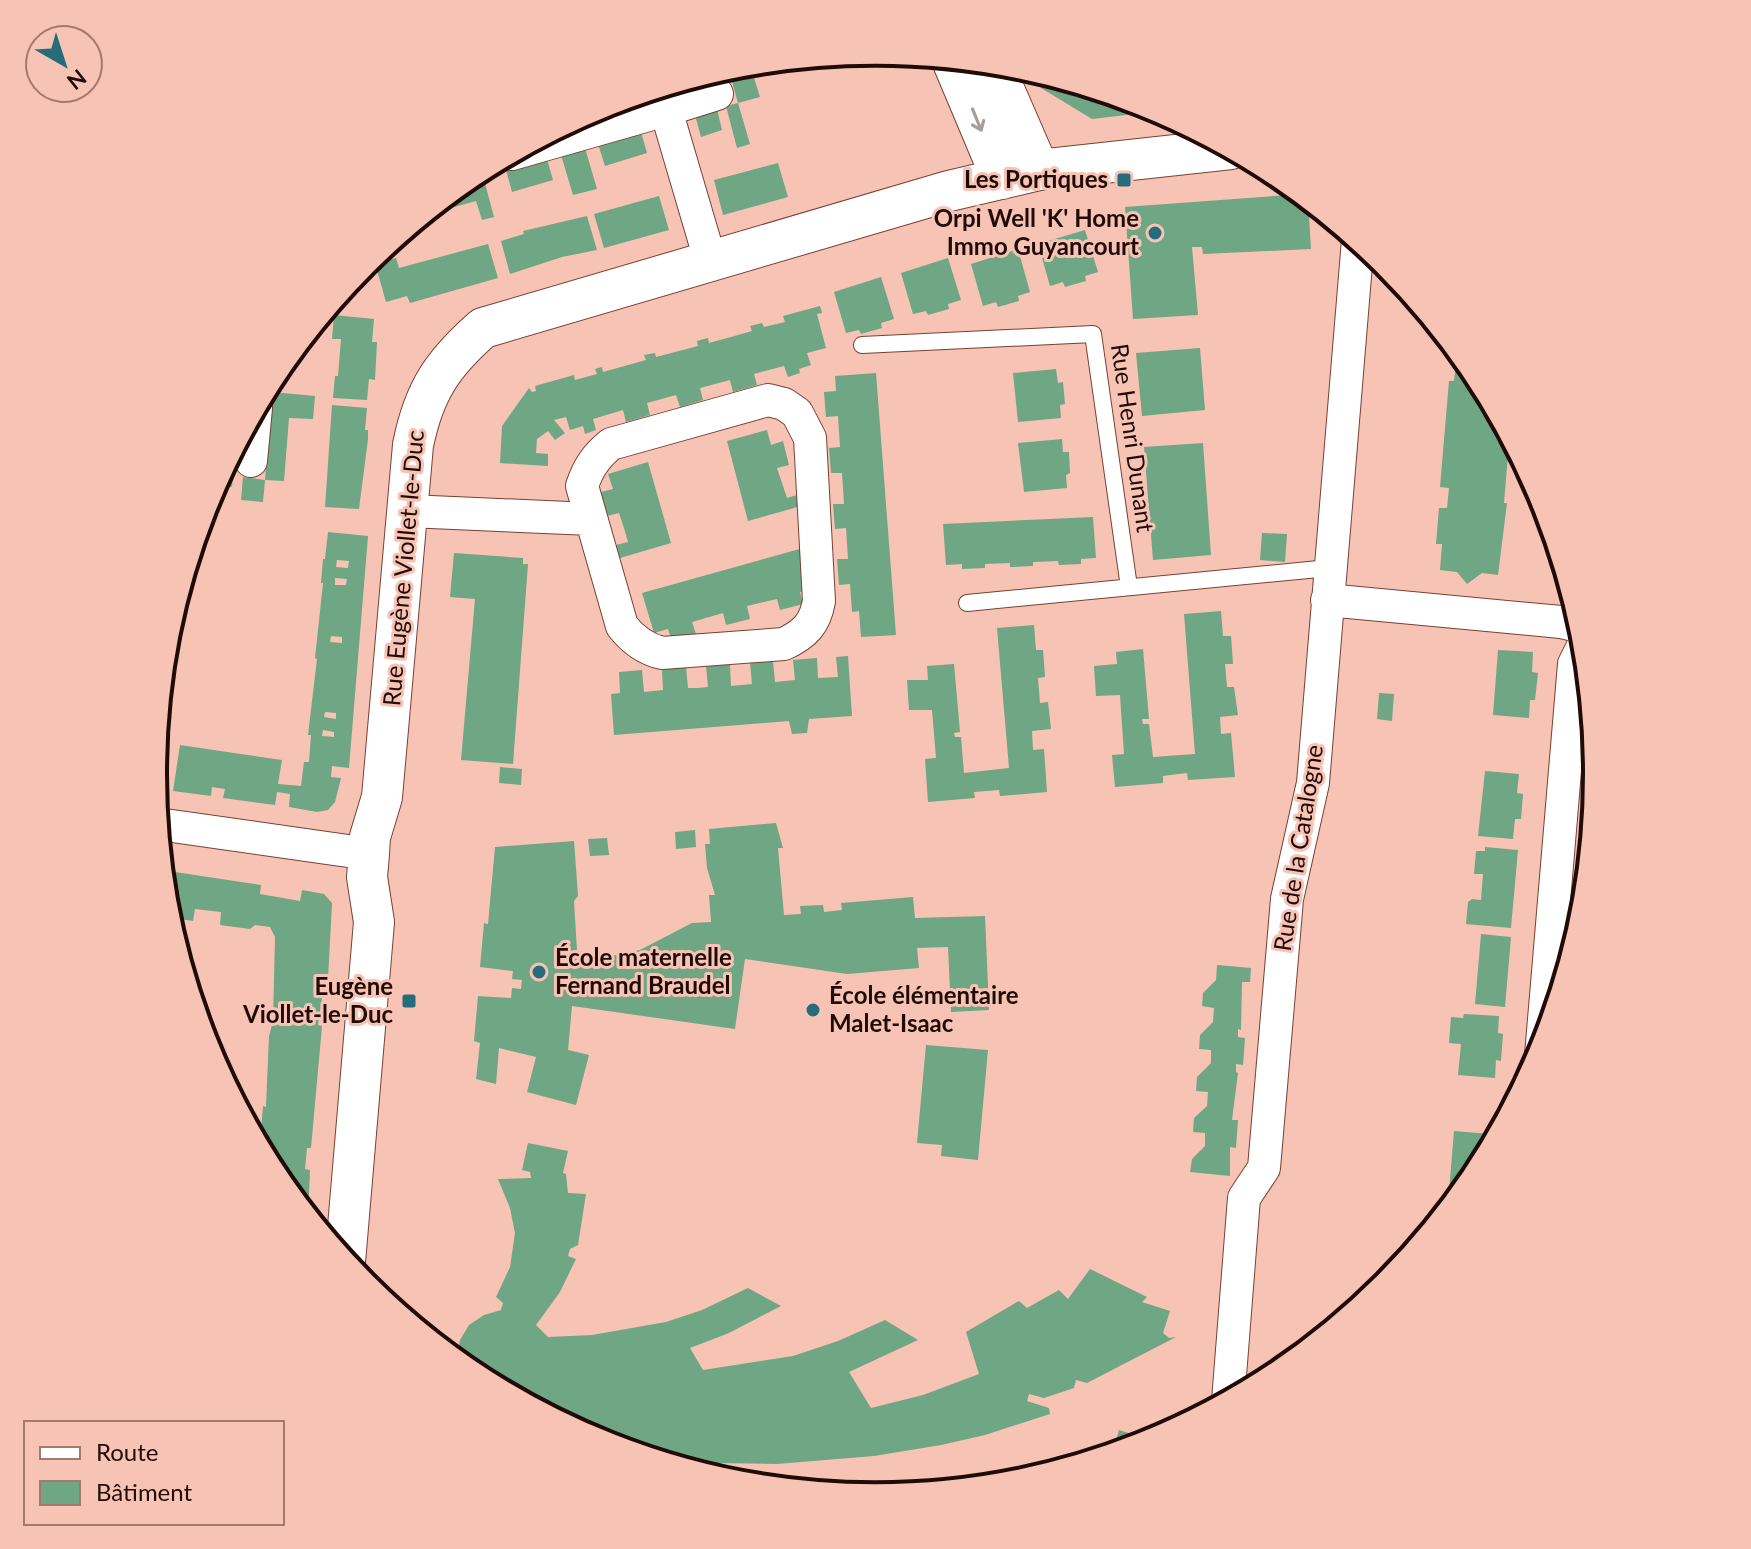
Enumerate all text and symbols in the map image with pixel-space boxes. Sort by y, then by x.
north arrow [24,24,104,104]
text: N [62,64,92,96]
one-way arrow [971,107,985,132]
place label: Les Portiques [964,164,1108,193]
marker: Les Portiques [1115,171,1133,189]
place label: Orpi Well 'K' Home Immo Guyancourt [934,203,1139,260]
marker: Orpi Well 'K' Home Immo Guyancourt [1146,224,1164,242]
street label: Rue Henri Dunant [1106,342,1161,534]
street label: Rue Eugène Viollet-le-Duc [376,429,429,707]
street label: Rue de la Catalogne [1267,742,1328,953]
place label: École maternelle Fernand Braudel [555,942,732,999]
marker: École maternelle Fernand Braudel [530,963,548,981]
place label: Eugène Viollet-le-Duc [242,971,393,1028]
place label: École élémentaire Malet-Isaac [829,980,1019,1037]
marker: Eugène Viollet-le-Duc [400,992,418,1010]
marker: École élémentaire Malet-Isaac [804,1001,822,1019]
legend [24,1421,284,1525]
text: Route [96,1437,158,1466]
text: Bâtiment [96,1477,193,1506]

